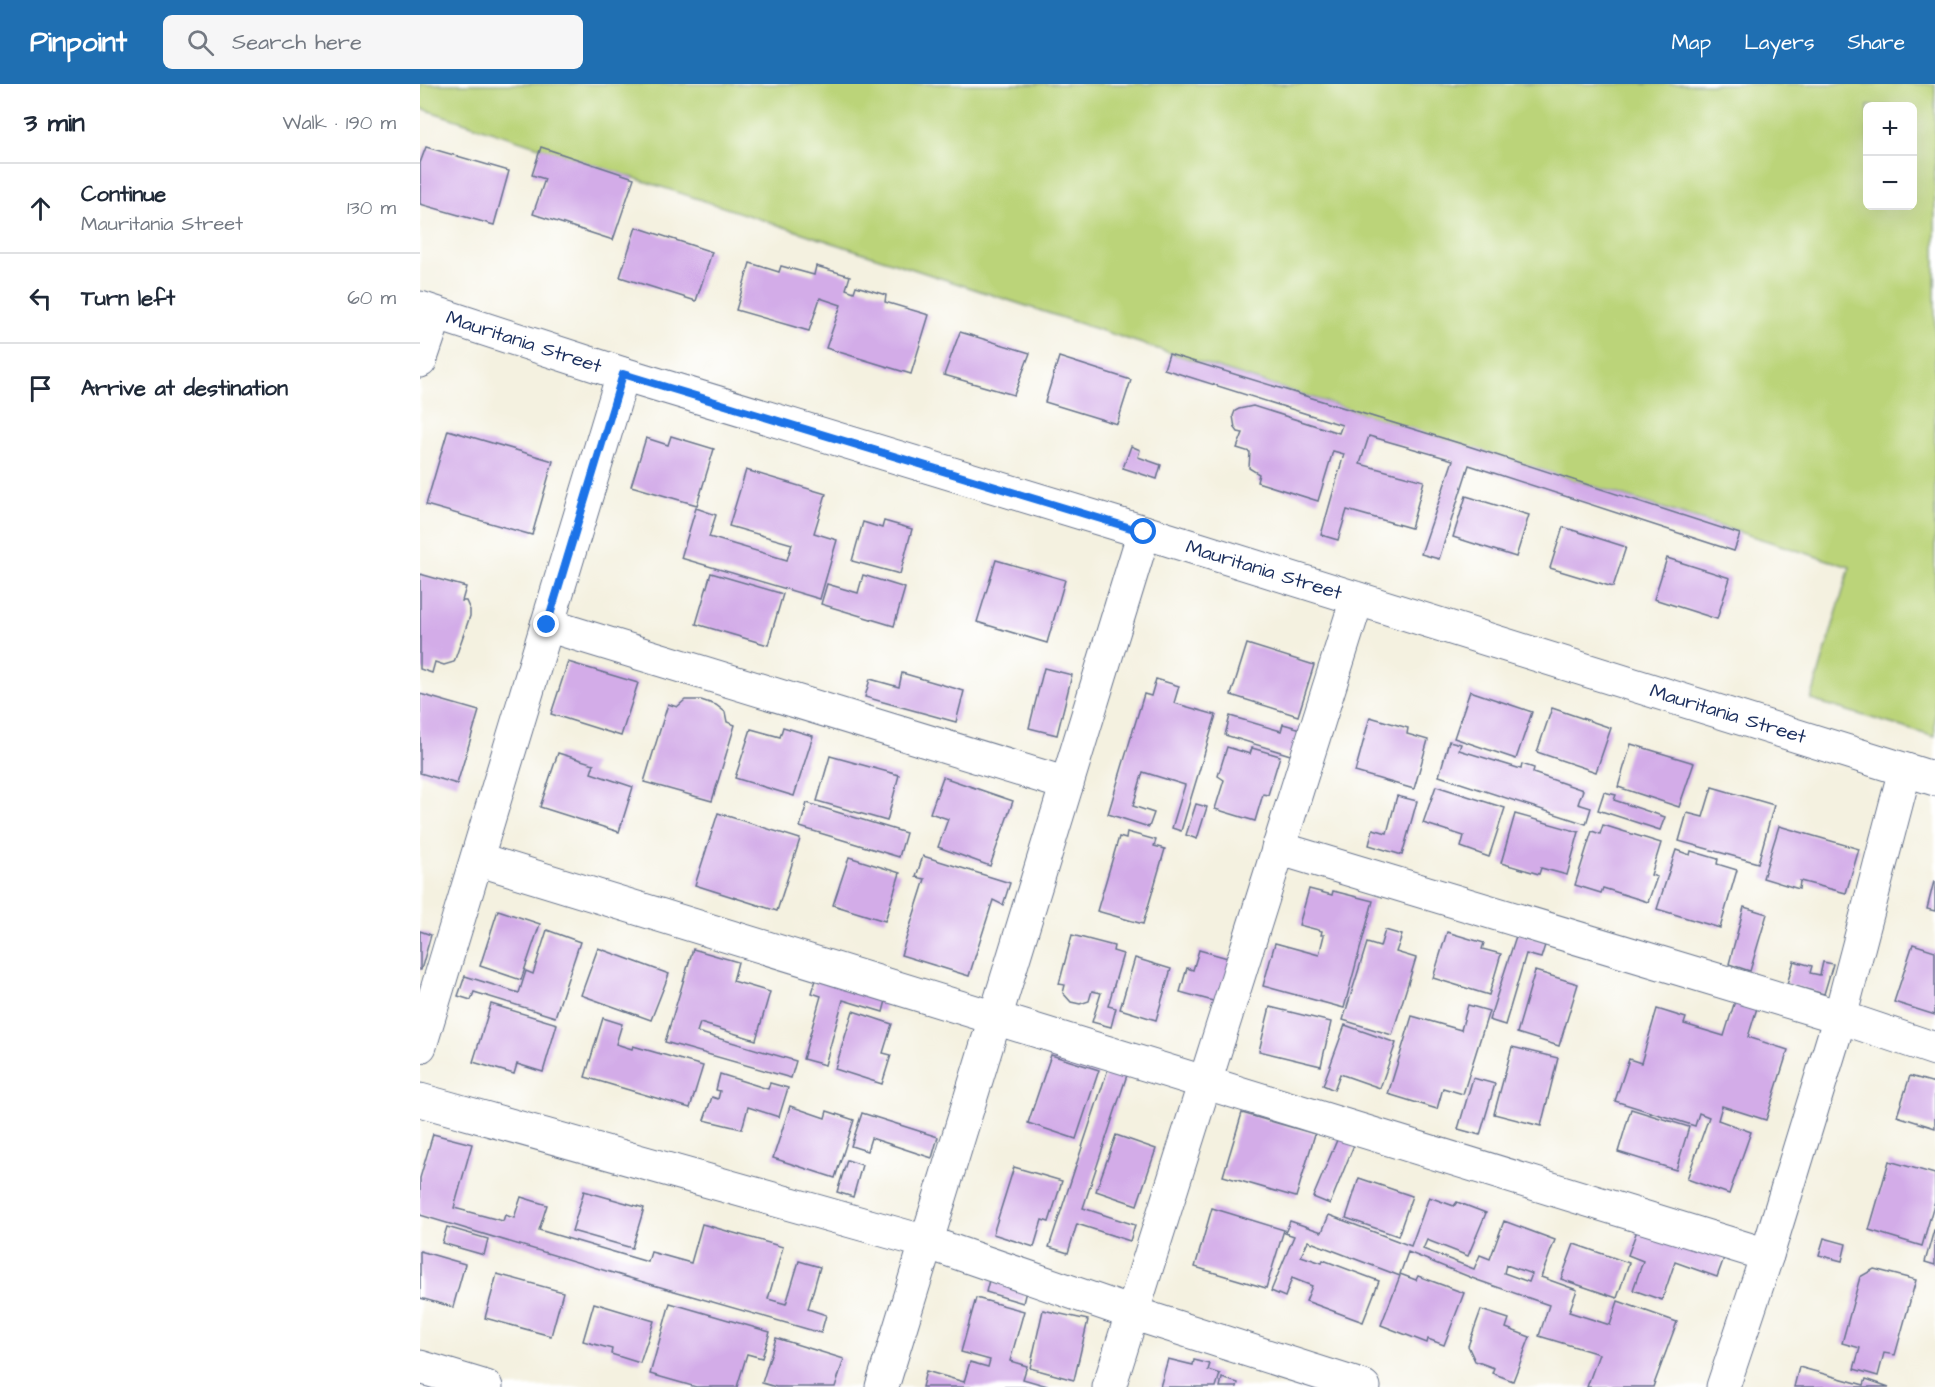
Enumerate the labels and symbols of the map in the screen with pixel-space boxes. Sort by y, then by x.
street label: Mauritania Street [443,304,605,380]
route start [1130,518,1156,544]
street label: Mauritania Street [1182,533,1346,607]
route end [533,611,559,637]
street label: Mauritania Street [1646,677,1810,751]

